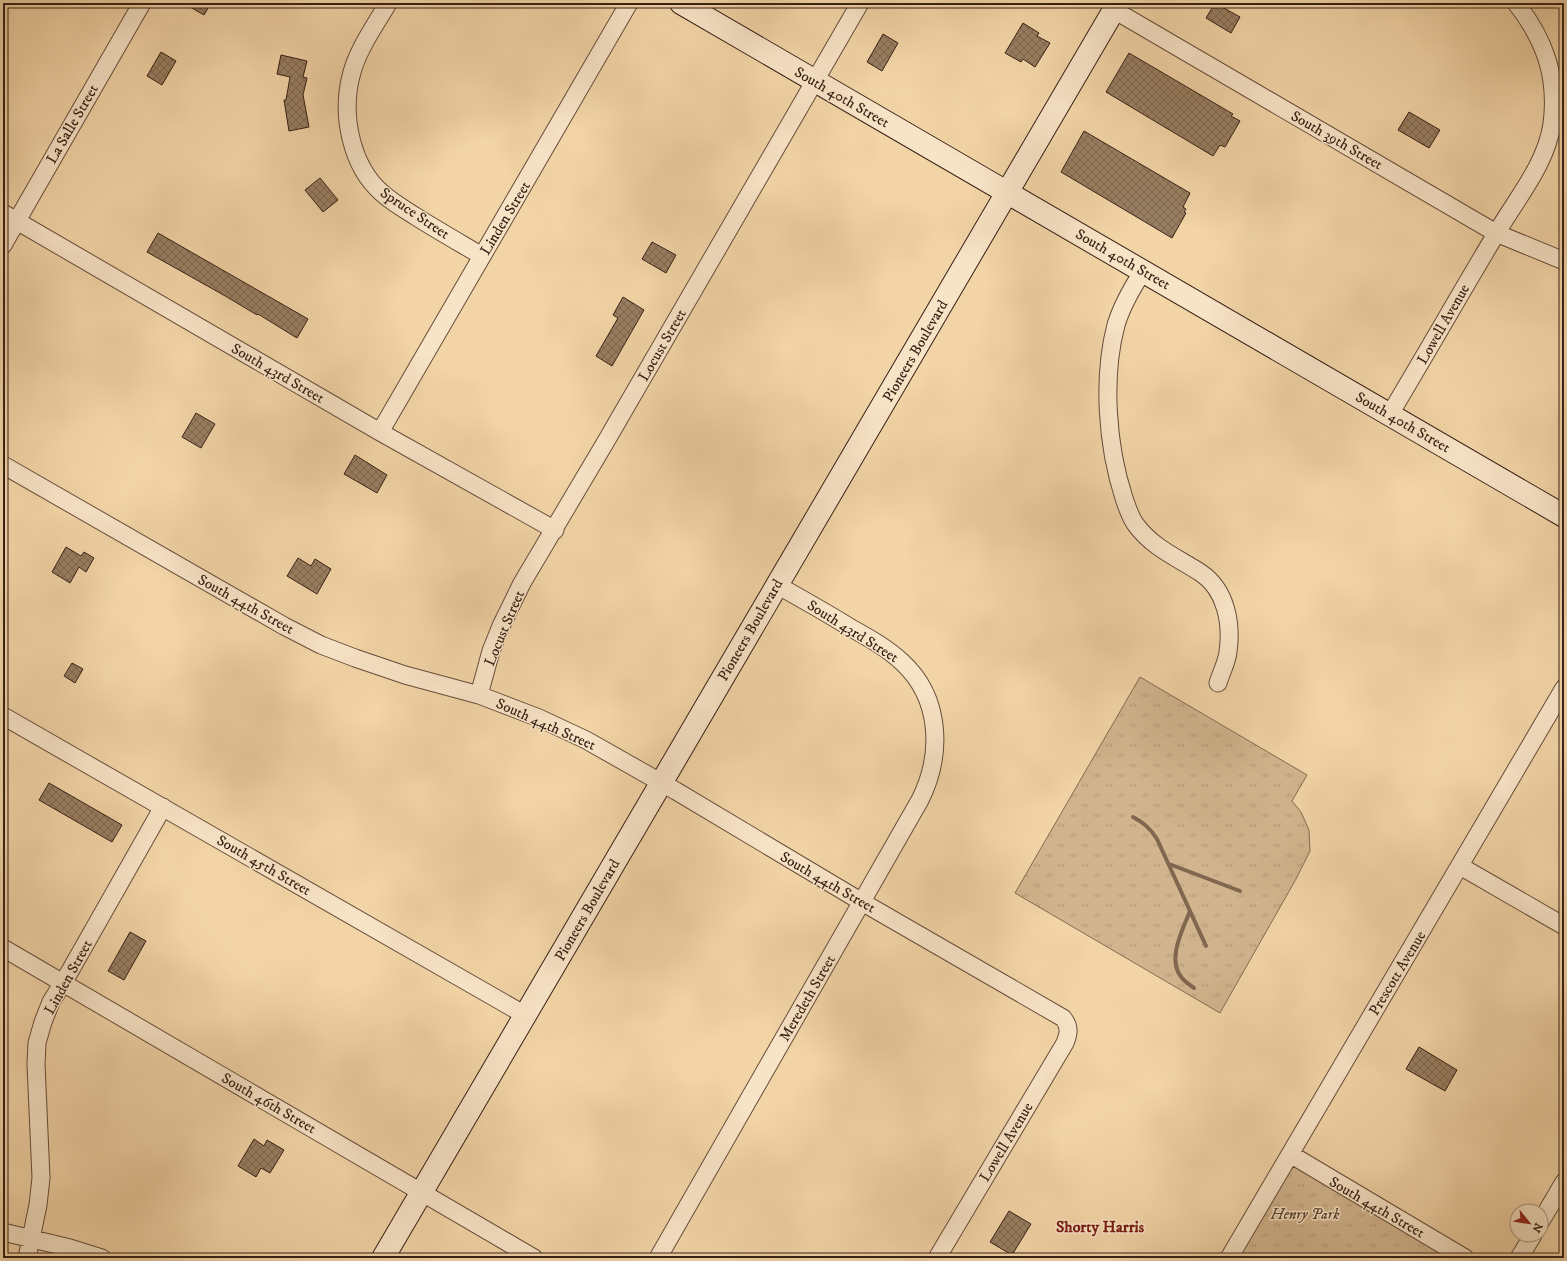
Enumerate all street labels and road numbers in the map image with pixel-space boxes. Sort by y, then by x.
street label: South 40th Street [791,63,893,132]
street label: La Salle Street [42,81,103,167]
street label: South 39th Street [1288,107,1386,174]
street label: Linden Street [476,178,535,259]
street label: Spruce Street [376,183,453,244]
street label: South 40th Street [1072,225,1174,294]
street label: Lowell Avenue [1413,281,1474,368]
street label: Pioneers Boulevard [879,296,953,406]
street label: Locust Street [634,306,691,385]
street label: South 43rd Street [228,339,328,408]
street label: South 40th Street [1352,388,1454,457]
street label: South 44th Street [194,570,297,639]
street label: Pioneers Boulevard [714,575,788,685]
street label: Locust Street [480,587,529,669]
street label: South 43rd Street [804,596,902,667]
street label: South 44th Street [493,694,599,755]
street label: South 45th Street [213,831,314,900]
street label: South 44th Street [777,847,879,917]
street label: Pioneers Boulevard [551,855,625,965]
street label: Prescott Avenue [1365,928,1430,1019]
street label: Linden Street [40,936,97,1018]
street label: Meredeth Street [775,952,840,1045]
street label: South 46th Street [218,1069,320,1138]
street label: Lowell Avenue [975,1099,1038,1185]
street label: South 44th Street [1326,1172,1428,1242]

